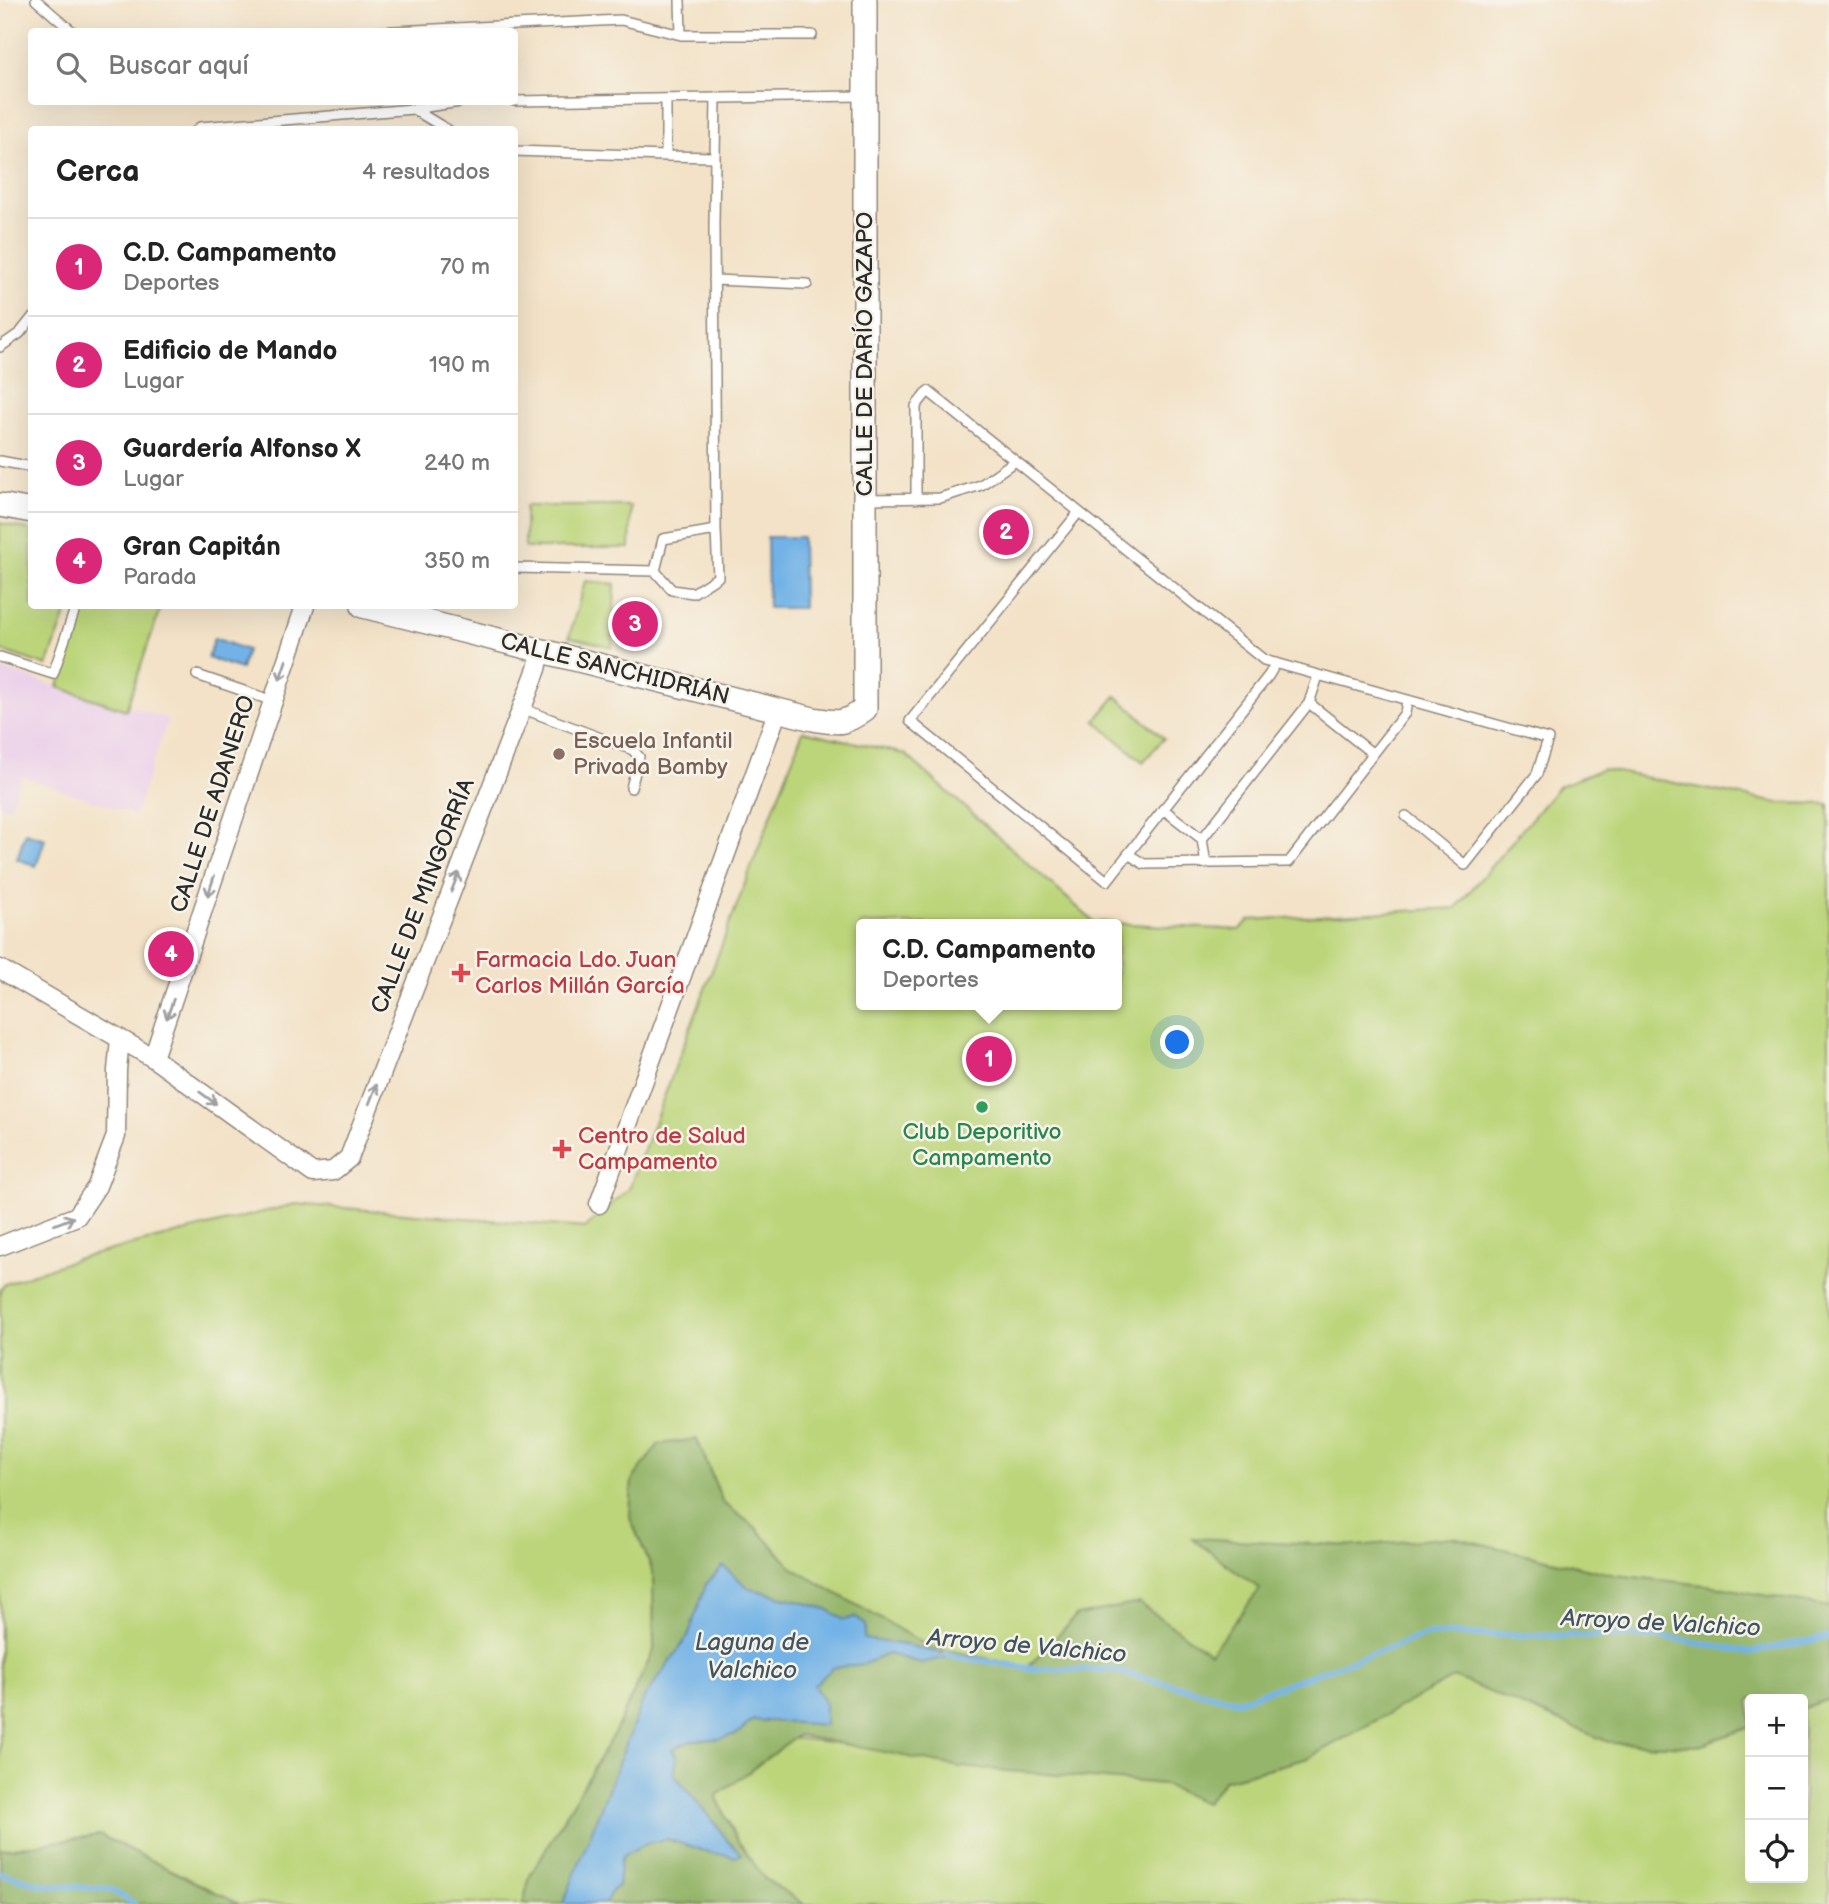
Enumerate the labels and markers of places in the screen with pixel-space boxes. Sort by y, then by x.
pin: 2 [983,506,1029,558]
pin: 3 [612,598,658,650]
place label: Escuela Infantil Privada Bamby [573,727,733,781]
marker: Escuela Infantil Privada Bamby [551,746,567,762]
pin: 4 [148,928,194,980]
place label: Farmacia Ldo. Juan Carlos Millán García [475,946,685,1000]
marker: Farmacia Ldo. Juan Carlos Millán García [453,965,469,981]
pin: 1 [966,1033,1012,1085]
marker: Club Deporitivo Campamento [974,1099,990,1115]
place label: Club Deporitivo Campamento [902,1118,1062,1172]
place label: Centro de Salud Campamento [578,1122,746,1176]
marker: Centro de Salud Campamento [552,1139,572,1159]

